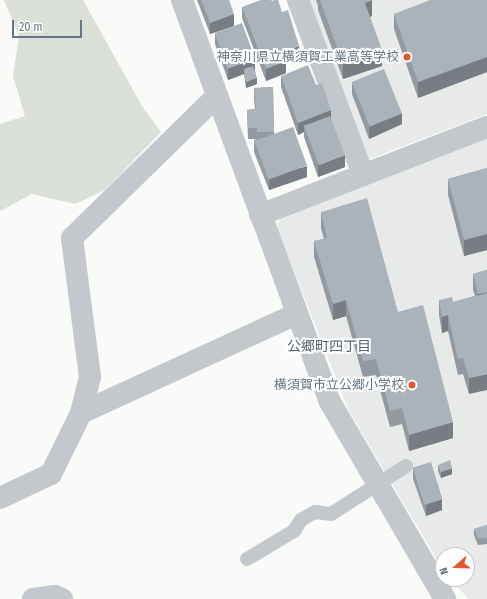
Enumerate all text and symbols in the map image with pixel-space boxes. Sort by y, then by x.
scale bar [14,12,84,38]
text: 20 m [19,20,43,34]
place label: 神奈川県立横須賀工業高等学校 [217,49,399,65]
marker: 神奈川県立横須賀工業高等学校 [402,52,412,62]
district label: 公郷町四丁目 [287,339,371,355]
place label: 横須賀市立公郷小学校 [274,377,404,393]
marker: 横須賀市立公郷小学校 [407,380,417,390]
north arrow [435,547,475,587]
text: N [437,566,451,576]

